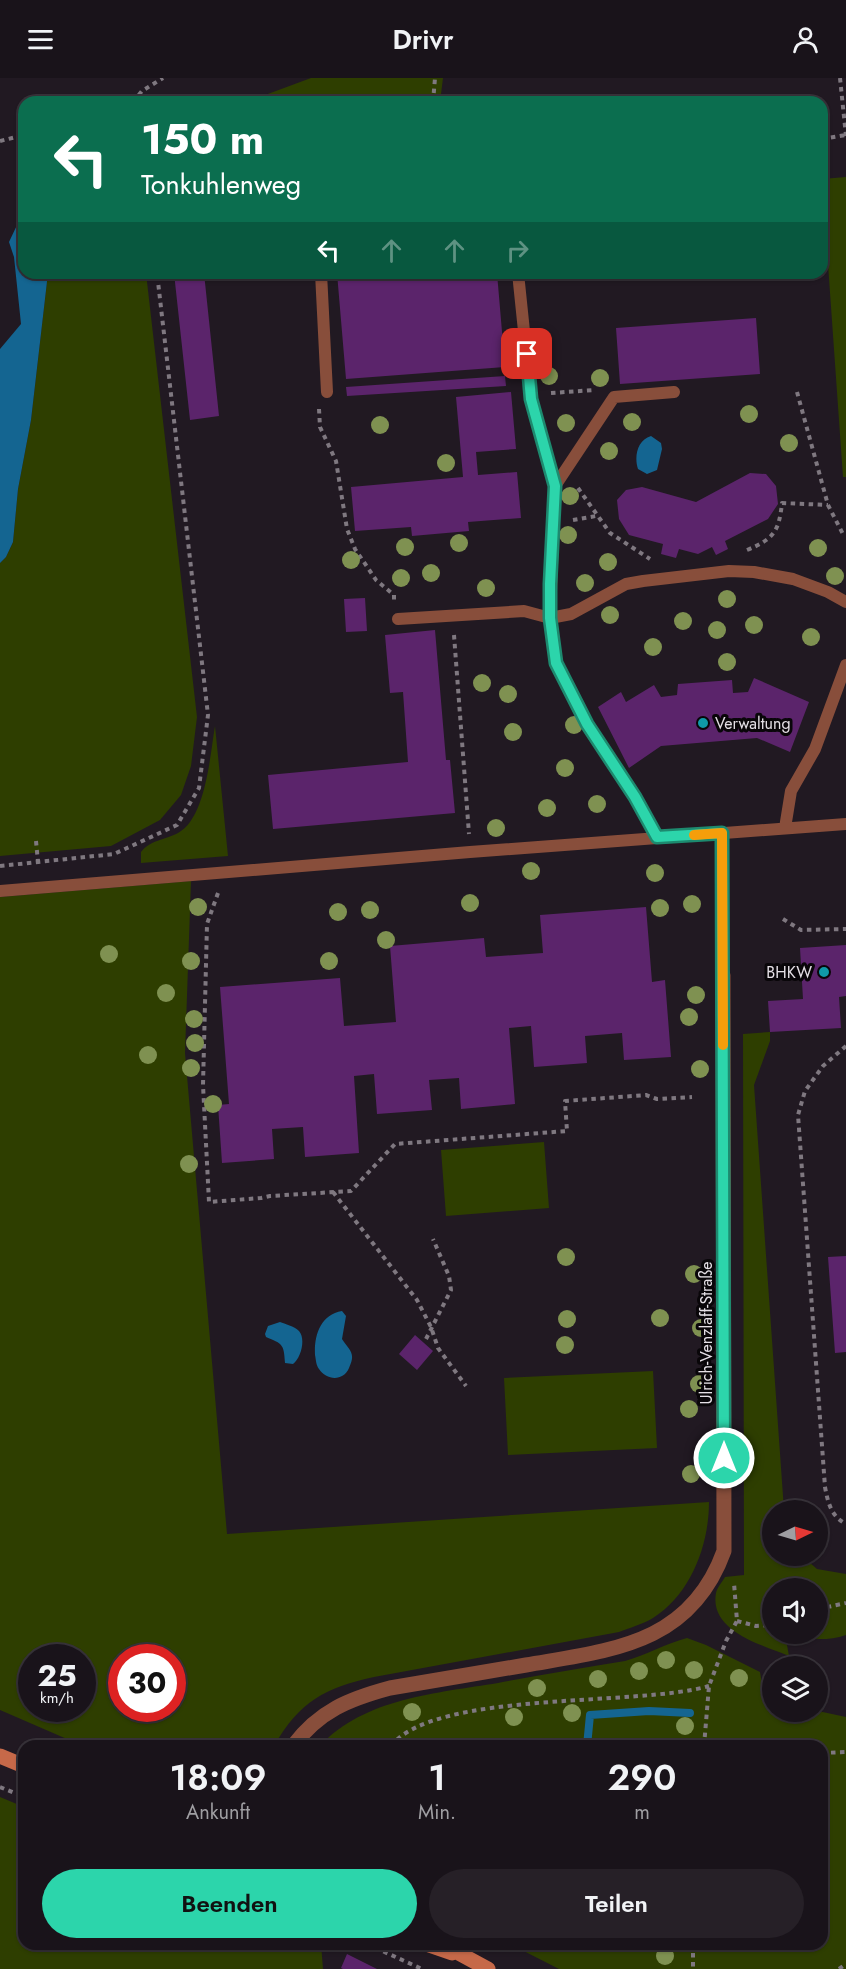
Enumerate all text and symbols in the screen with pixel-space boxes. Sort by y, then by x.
text: Drivr [392,20,454,59]
icon: menu [24,23,57,56]
icon: person [789,23,822,56]
text: 150 m [141,109,264,170]
icon: left [42,120,120,198]
text: Tonkuhlenweg [141,165,301,204]
icon: left [312,234,345,267]
icon: ahead [375,234,408,267]
icon: ahead [438,234,471,267]
icon: right [501,234,534,267]
pin [501,328,552,379]
icon: arrive [510,337,543,370]
place label: Verwaltung [715,712,791,735]
marker: Verwaltung [696,716,710,730]
place label: BHKW [766,961,812,984]
marker: BHKW [817,965,831,979]
street label: Ulrich-Venzlaff-Straße [695,1262,718,1405]
position arrow [692,1426,756,1490]
north arrow [762,1500,828,1566]
map controls [762,1500,828,1722]
button: sound [762,1578,828,1644]
speed limit sign: 30 [108,1644,186,1722]
text: 25 [37,1654,77,1697]
button: layers [762,1656,828,1722]
text: km/h [40,1687,74,1709]
text: 18:09 [170,1751,266,1803]
text: 1 [428,1751,446,1803]
text: 290 [608,1751,676,1803]
text: Ankunft [186,1798,250,1827]
text: Min. [418,1798,456,1827]
text: m [634,1798,650,1827]
button: Beenden [42,1869,417,1938]
button: Teilen [429,1869,804,1938]

